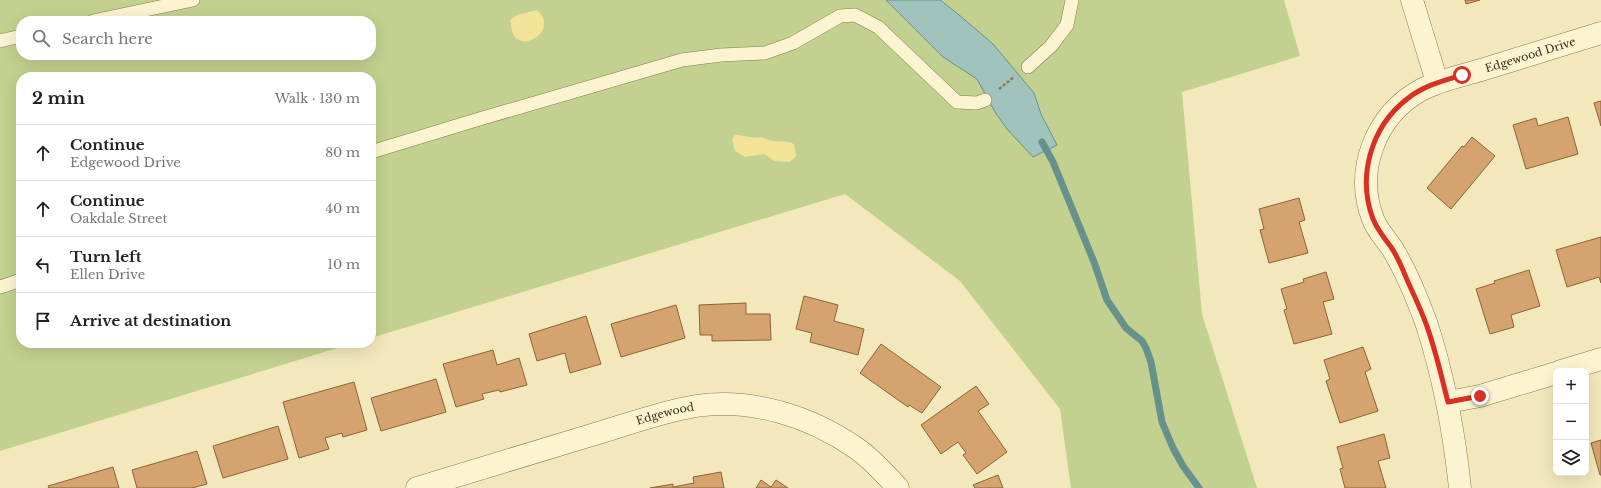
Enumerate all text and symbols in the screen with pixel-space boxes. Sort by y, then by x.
search box [16,16,376,60]
icon: search [30,27,52,49]
text: Search here [62,29,153,48]
street label: Edgewood Drive [1483,34,1577,75]
route start [1453,66,1471,84]
text: 2 min [32,88,85,109]
text: Walk · 130 m [275,90,360,107]
text: Continue [70,135,145,154]
icon: ahead [32,142,54,164]
text: 80 m [325,144,360,161]
text: Edgewood Drive [70,154,181,171]
text: Continue [70,191,145,210]
icon: ahead [32,198,54,220]
text: 40 m [325,200,360,217]
text: Oakdale Street [70,210,167,227]
text: Turn left [70,247,141,266]
icon: left [32,254,54,276]
text: 10 m [327,256,360,273]
text: Ellen Drive [70,266,145,283]
icon: arrive [32,310,54,332]
text: Arrive at destination [70,311,231,330]
map controls [1553,368,1589,476]
button: + [1553,368,1589,404]
route end [1471,387,1489,405]
street label: Edgewood [634,399,696,428]
button: − [1553,404,1589,440]
button: layers [1553,440,1589,476]

